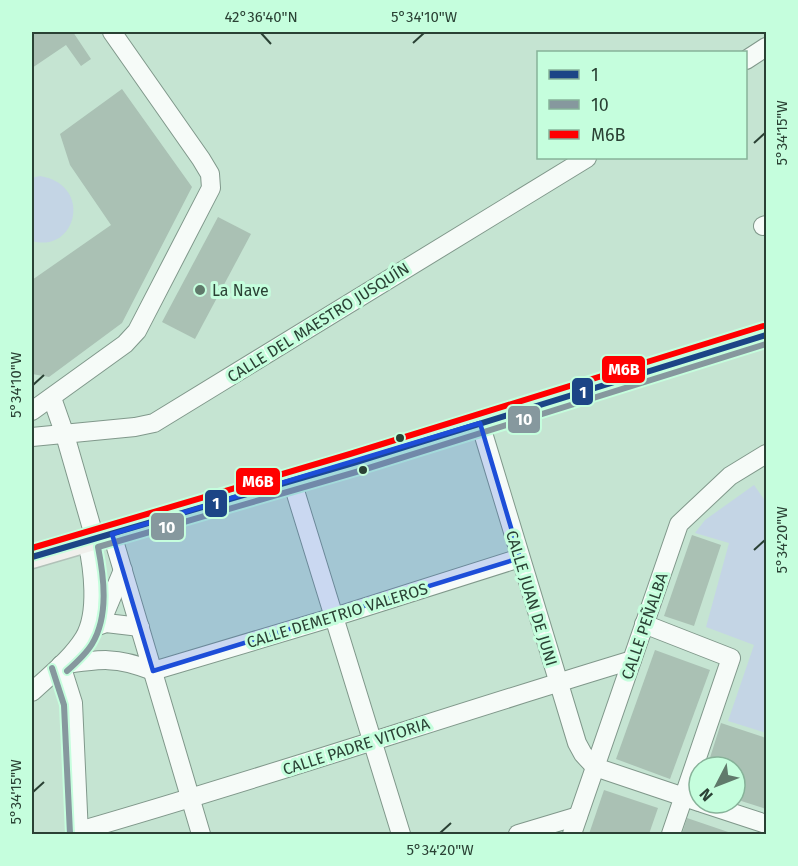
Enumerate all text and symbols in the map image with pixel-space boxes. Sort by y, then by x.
text: 42°36'40"N [224,8,298,26]
text: 5°34'10"W [391,8,458,26]
legend [537,51,747,159]
text: 1 [591,64,599,86]
text: 10 [591,94,609,116]
text: 5°34'15"W [773,100,791,166]
text: M6B [591,124,626,146]
street label: CALLE DEL MAESTRO JUSQUÍN [223,258,413,386]
place label: La Nave [212,281,269,300]
marker: La Nave [193,283,207,297]
text: 5°34'10"W [7,351,25,418]
line badge: M6B [601,355,646,384]
text: M6B [608,360,640,379]
line badge: 1 [571,377,594,406]
text: 1 [579,383,587,402]
line badge: 10 [507,405,541,434]
text: 10 [516,410,532,429]
unlabelled marker [394,432,406,444]
unlabelled marker [357,464,369,476]
line badge: M6B [235,467,281,496]
text: M6B [242,472,274,491]
line badge: 1 [204,489,228,518]
text: 1 [212,494,220,513]
text: 5°34'20"W [773,506,791,574]
line badge: 10 [150,512,185,541]
text: 10 [159,518,175,537]
street label: CALLE JUAN DE JUNI [502,528,561,668]
street label: CALLE PEÑALBA [617,570,672,682]
street label: CALLE DEMETRIO VALEROS [244,579,430,652]
street label: CALLE PADRE VITORIA [280,714,433,779]
north arrow [687,755,747,815]
text: 5°34'15"W [7,759,25,825]
text: N [696,784,717,805]
text: 5°34'20"W [406,841,474,859]

